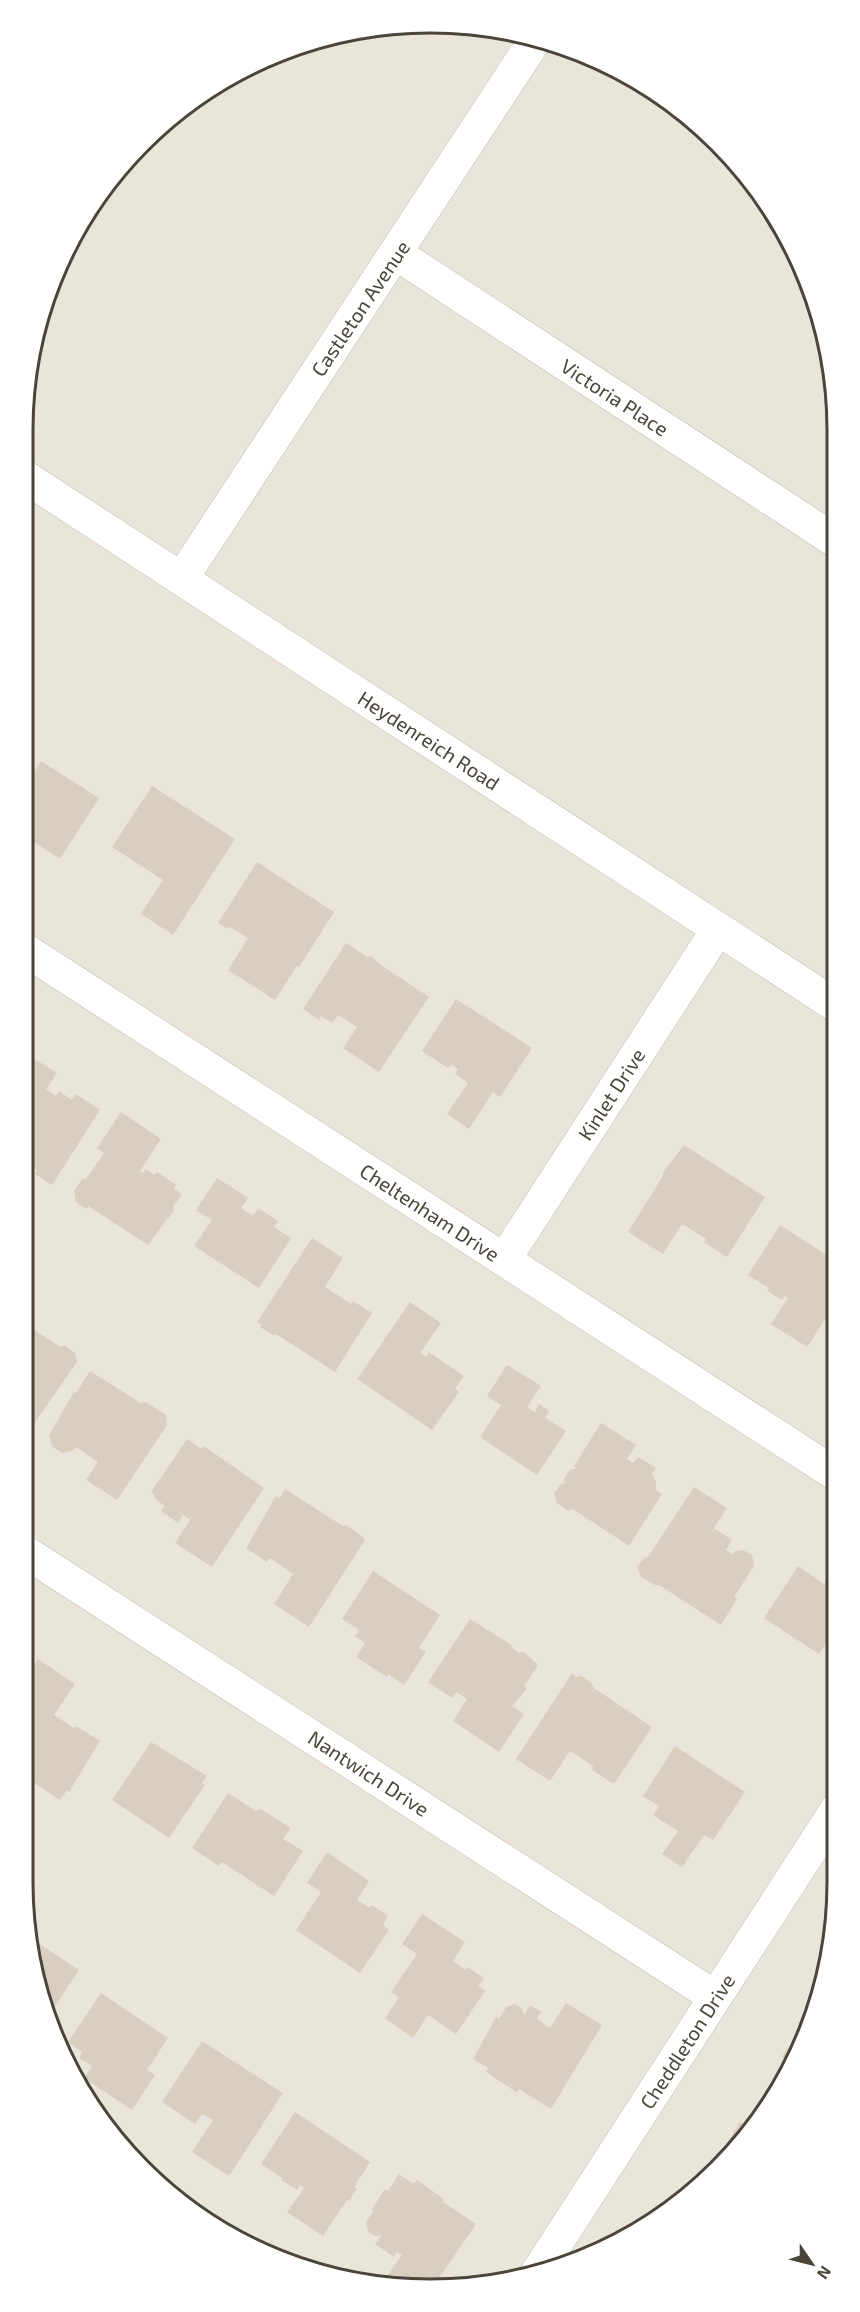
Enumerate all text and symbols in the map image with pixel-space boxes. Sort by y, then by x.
street label: Castleton Avenue [306,236,414,380]
street label: Victoria Place [557,353,673,441]
street label: Heydenreich Road [354,685,504,795]
street label: Kinlet Drive [572,1044,650,1144]
street label: Cheltenham Drive [356,1158,504,1266]
street label: Nantwich Drive [304,1725,434,1821]
street label: Cheddleton Drive [634,1969,740,2113]
north arrow [782,2234,842,2294]
text: N [814,2263,836,2283]

